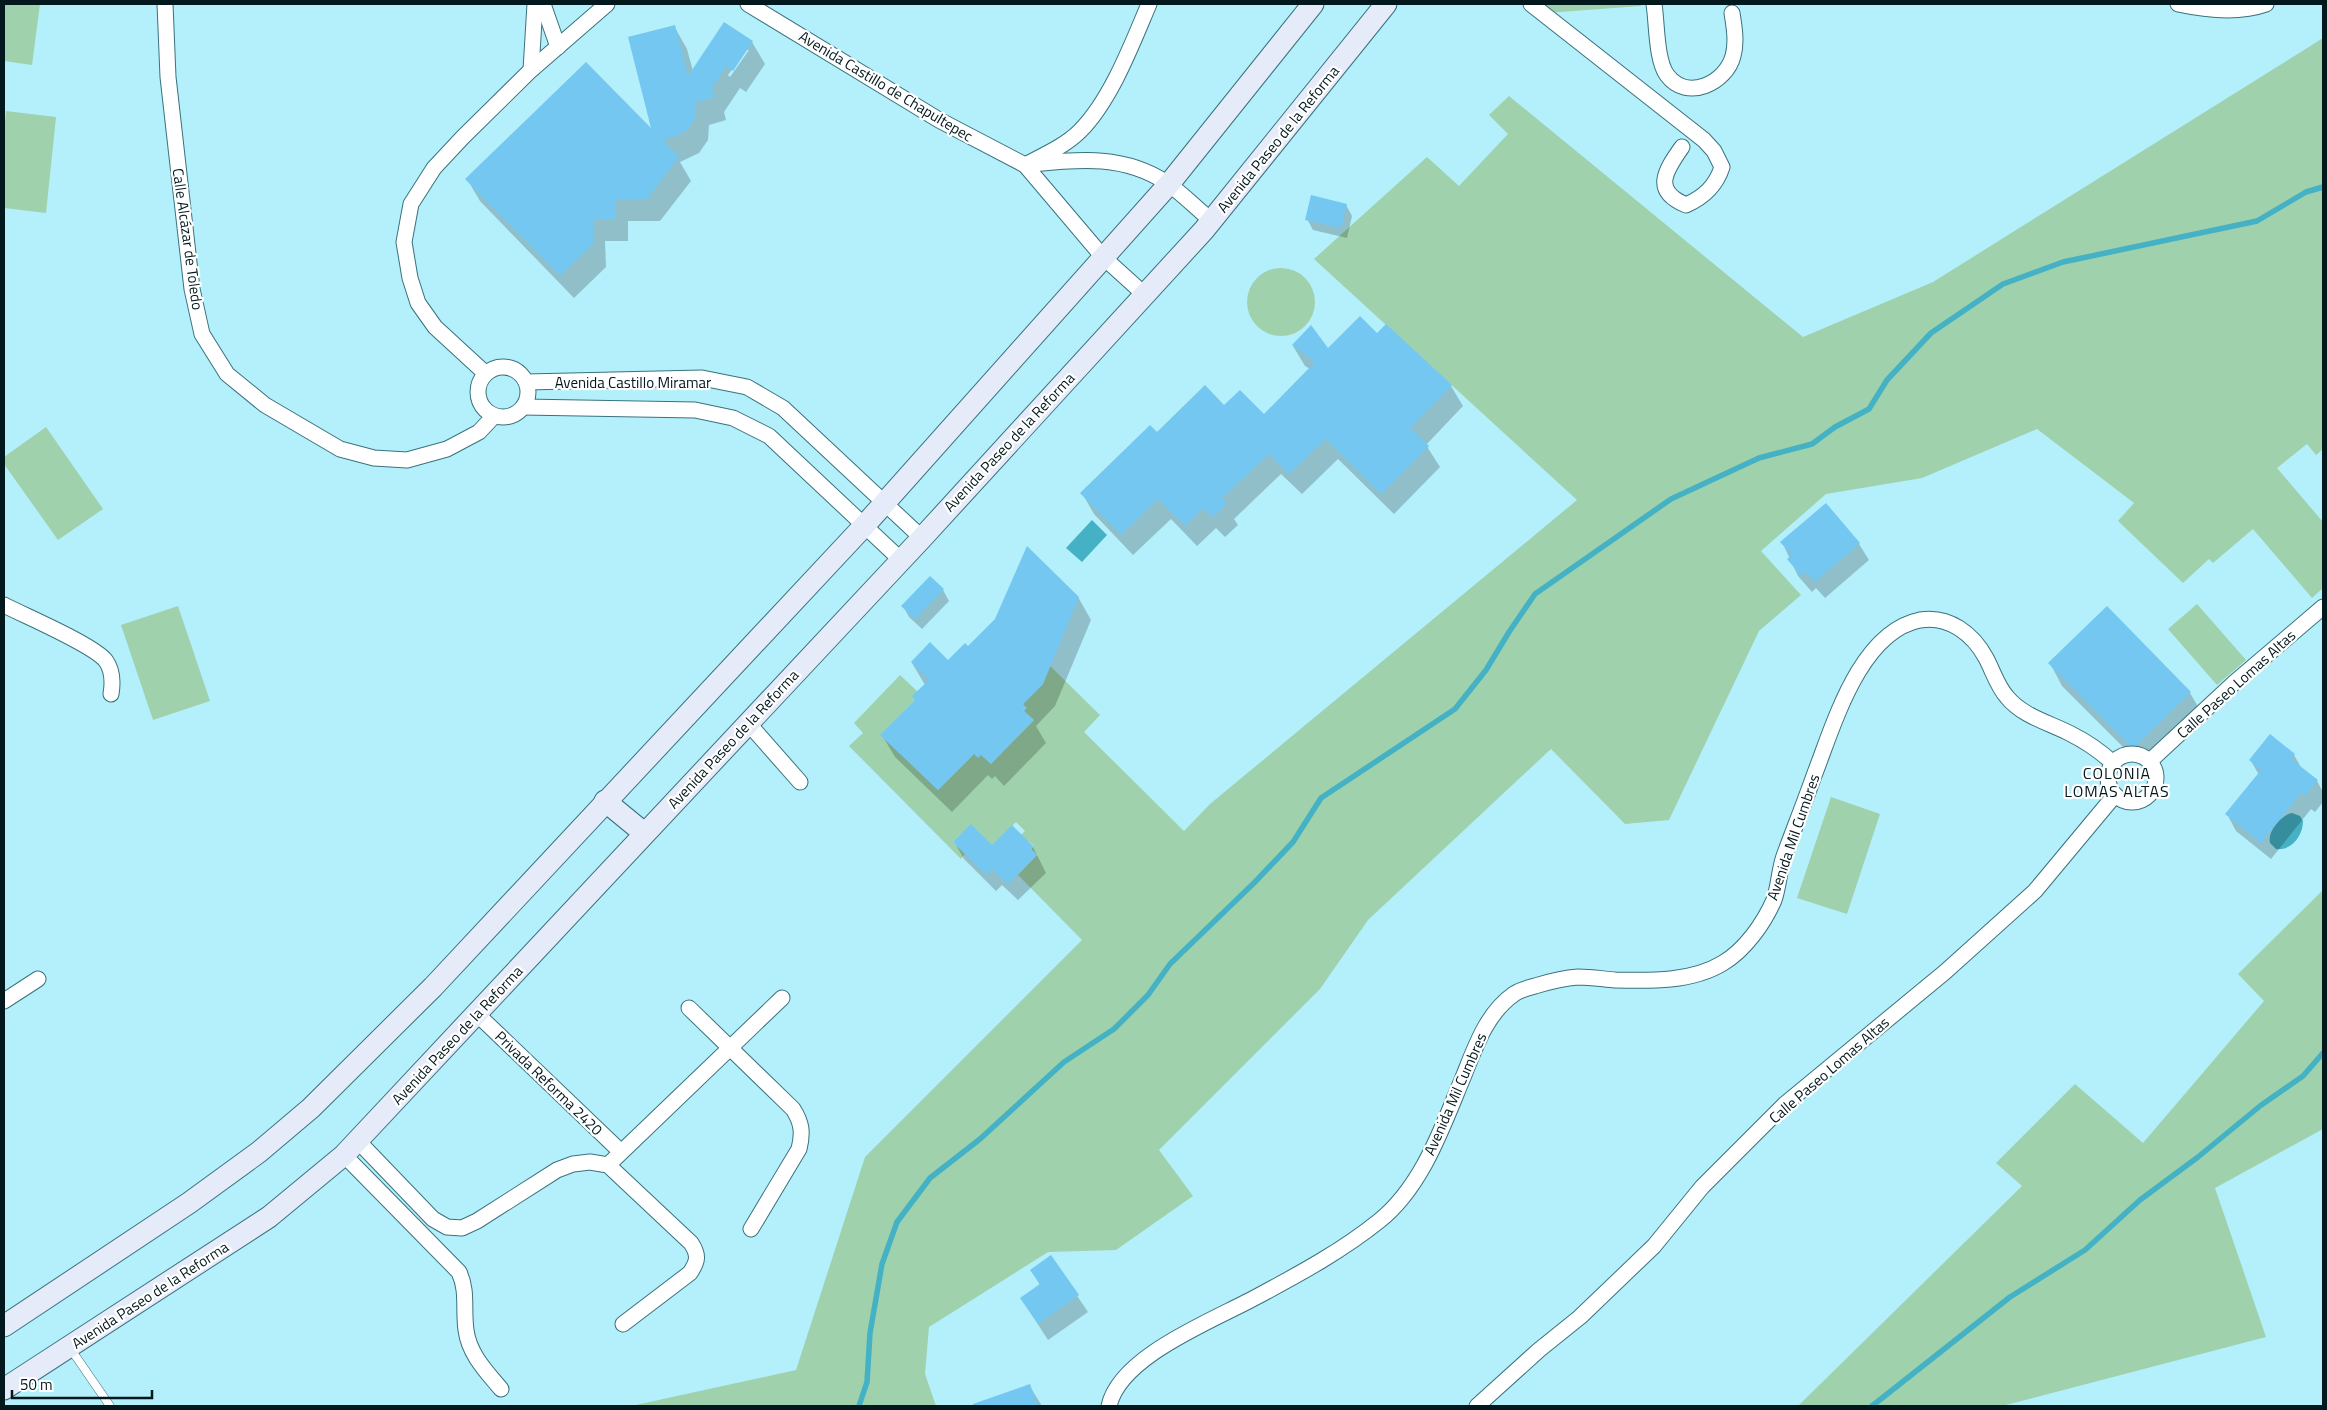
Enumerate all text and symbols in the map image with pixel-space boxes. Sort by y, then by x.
street label: Avenida Castillo de Chapultepec [795,25,977,147]
street label: Avenida Paseo de la Reforma [1211,60,1345,217]
street label: Calle Alcázar de Toledo [167,167,209,311]
street label: Avenida Paseo de la Reforma [938,367,1080,517]
street label: Avenida Castillo Miramar [555,371,711,394]
street label: Calle Paseo Lomas Altas [2171,624,2301,744]
street label: Avenida Paseo de la Reforma [662,664,804,814]
district label: COLONIA LOMAS ALTAS [2064,761,2170,803]
street label: Avenida Mil Cumbres [1761,771,1825,903]
street label: Avenida Paseo de la Reforma [386,960,528,1110]
street label: Calle Paseo Lomas Altas [1764,1011,1894,1129]
street label: Privada Reforma 2420 [490,1025,608,1141]
street label: Avenida Mil Cumbres [1418,1029,1492,1159]
street label: Avenida Paseo de la Reforma [67,1235,234,1355]
scale bar [12,1368,152,1400]
text: 50 m [20,1373,53,1396]

